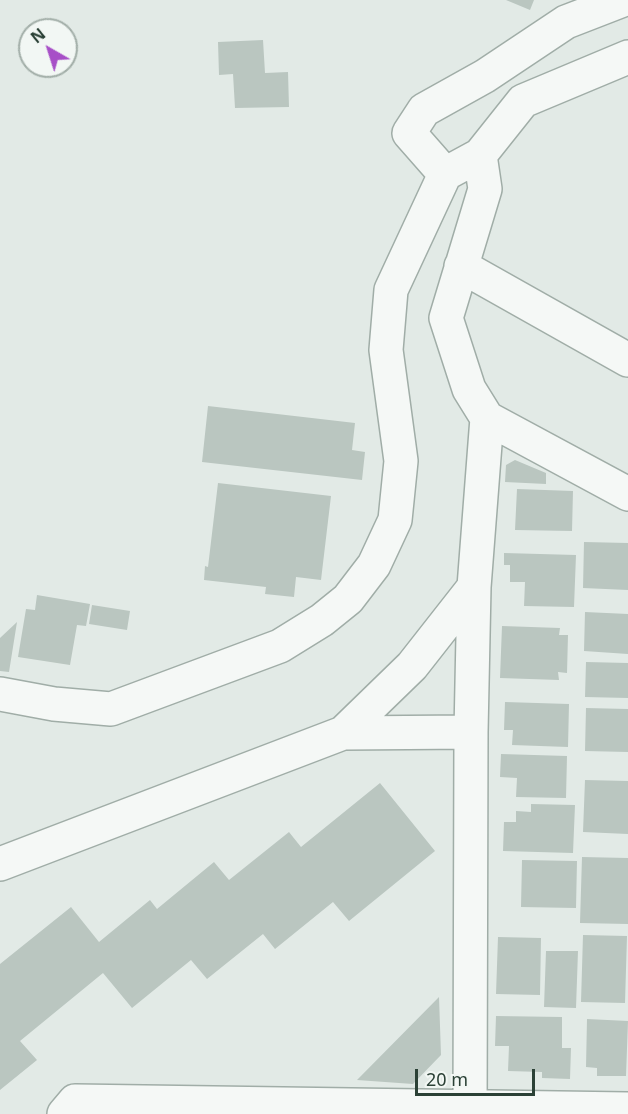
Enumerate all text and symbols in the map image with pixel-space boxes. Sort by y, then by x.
north arrow [18,18,78,78]
text: N [26,23,50,48]
scale bar [418,1057,538,1095]
text: 20 m [426,1067,468,1091]

